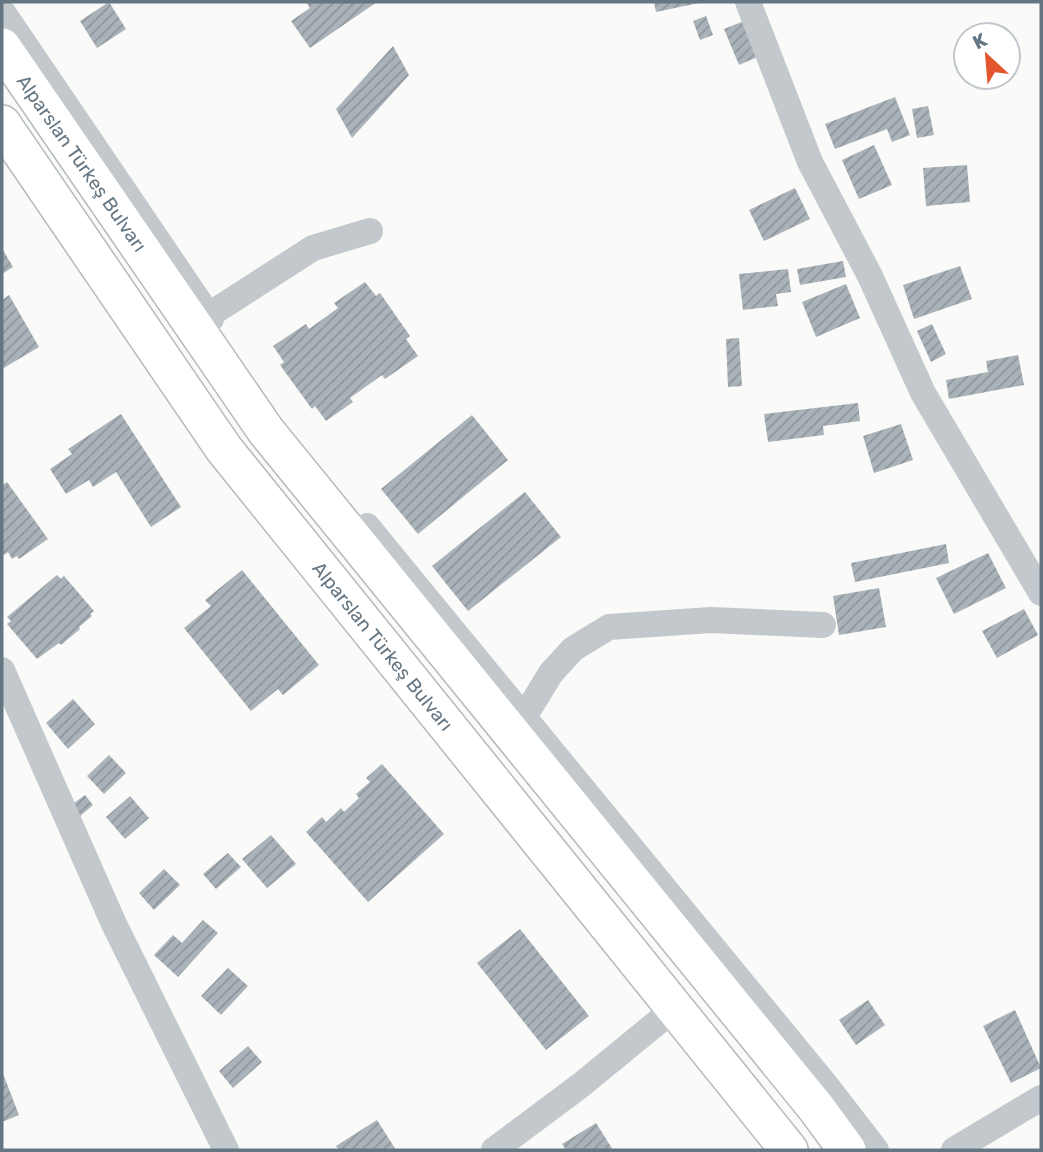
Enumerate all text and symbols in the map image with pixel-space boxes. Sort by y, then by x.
north arrow [952,21,1022,91]
text: K [969,28,991,54]
street label: Alparslan Türkeş Bulvarı [12,70,151,256]
street label: Alparslan Türkeş Bulvarı [307,557,458,735]

